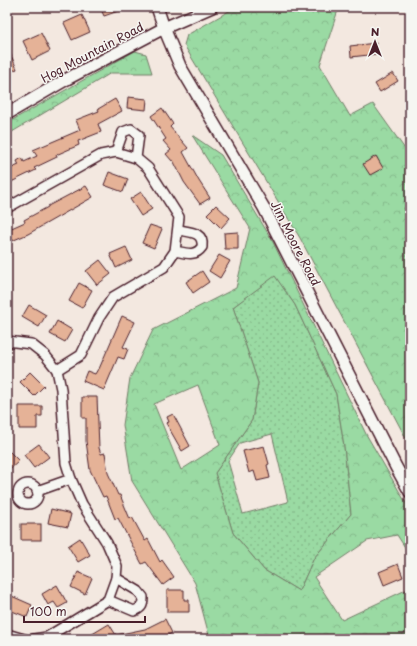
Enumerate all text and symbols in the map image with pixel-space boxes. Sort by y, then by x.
street label: Hog Mountain Road [37,17,147,87]
north arrow [355,22,395,62]
text: N [371,23,380,40]
street label: Jim Moore Road [267,197,325,289]
scale bar [24,598,145,624]
text: 100 m [30,602,67,620]

